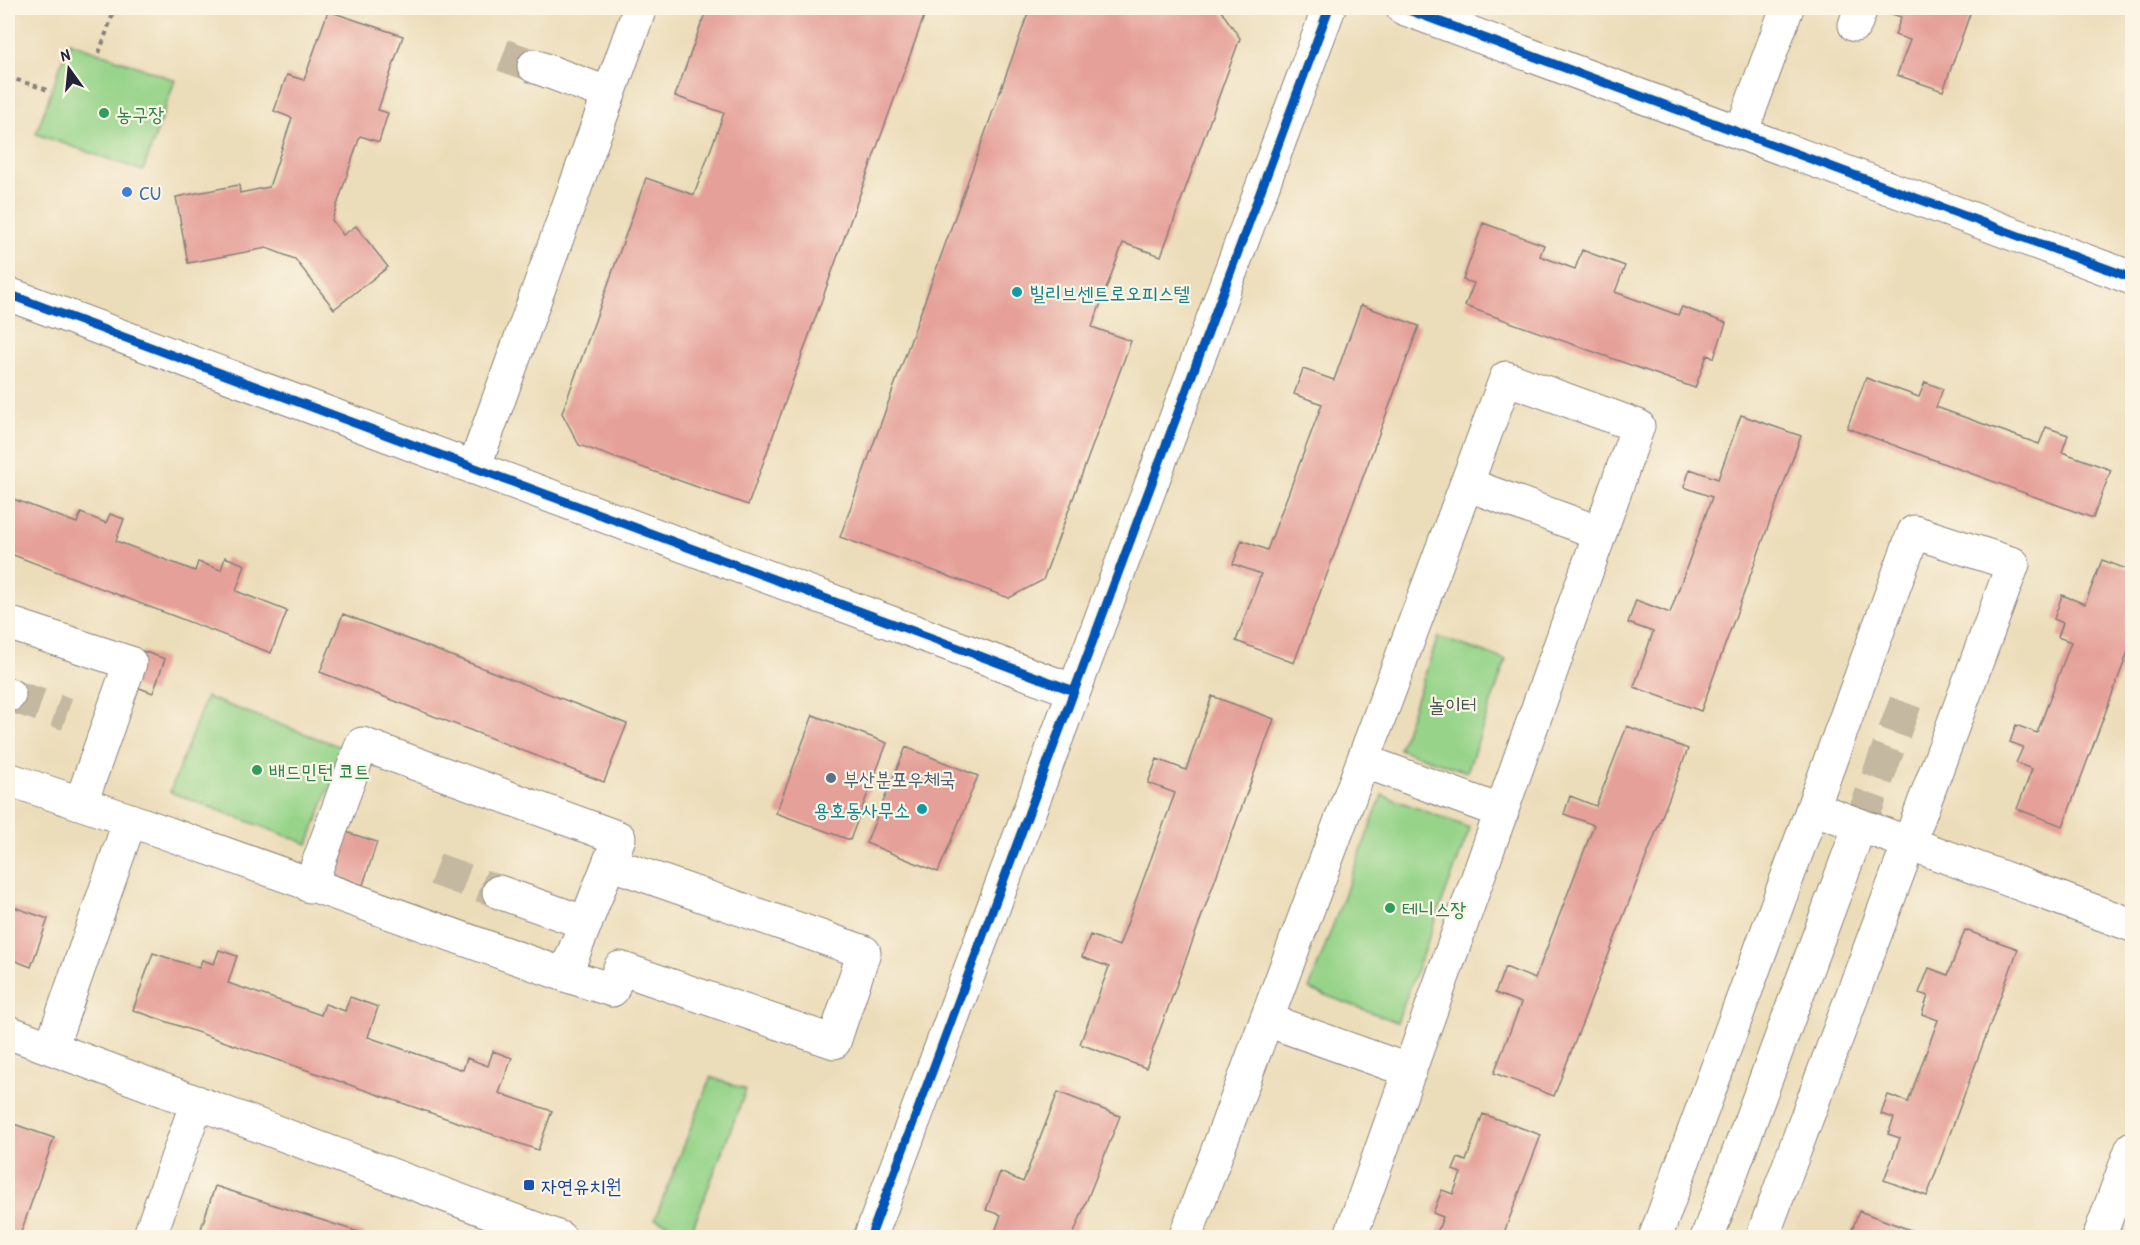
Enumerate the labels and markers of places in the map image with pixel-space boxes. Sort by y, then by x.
place label: 농구장 [116,100,164,127]
marker: 농구장 [97,106,111,120]
place label: CU [139,179,161,206]
marker: CU [120,185,134,199]
place label: 빌리브센트로오피스텔 [1029,279,1190,306]
marker: 빌리브센트로오피스텔 [1010,285,1024,299]
place label: 배드민턴 코트 [269,757,370,784]
marker: 배드민턴 코트 [250,763,264,777]
place label: 부산분포우체국 [843,765,956,792]
marker: 부산분포우체국 [824,771,838,785]
place label: 용호동사무소 [813,796,910,823]
marker: 용호동사무소 [915,802,929,816]
place label: 테니스장 [1402,895,1466,922]
marker: 테니스장 [1383,901,1397,915]
place label: 자연유치원 [541,1172,621,1199]
marker: 자연유치원 [522,1178,536,1192]

